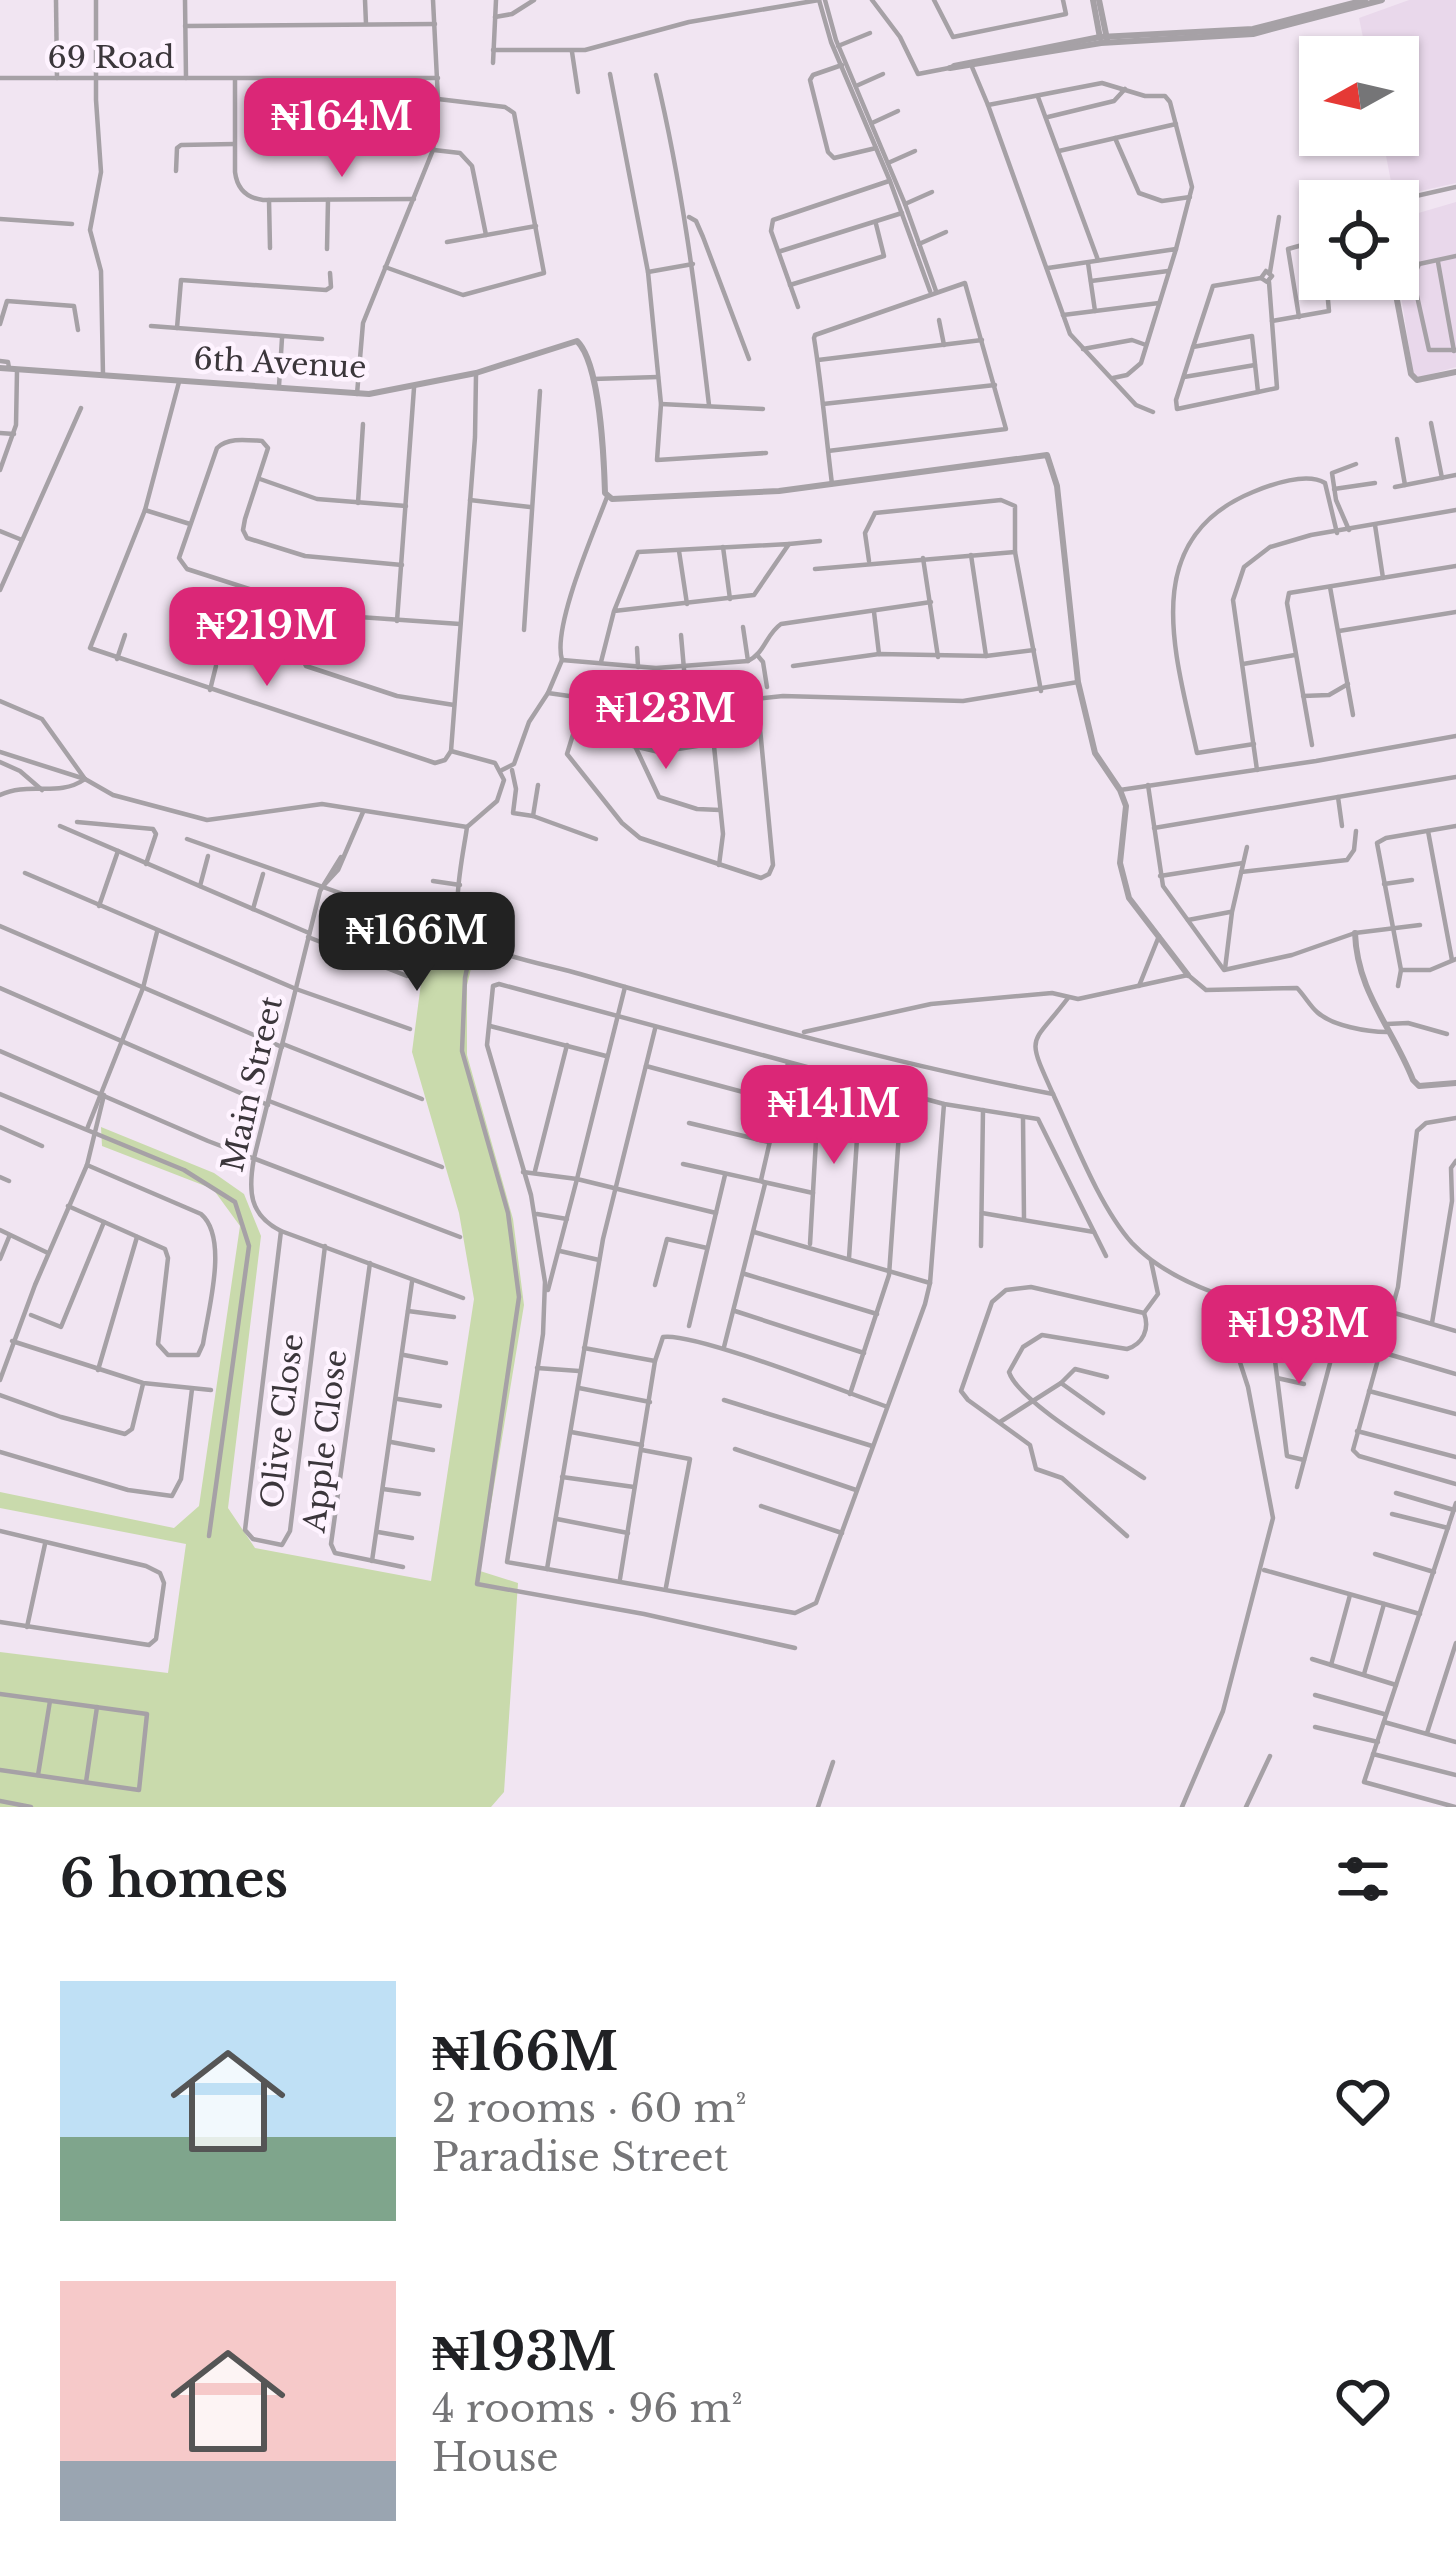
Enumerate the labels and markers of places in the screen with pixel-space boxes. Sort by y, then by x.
pin: ₦164M [258,78,426,180]
pin: ₦219M [183,587,351,689]
pin: ₦123M [582,670,750,772]
pin: ₦166M [333,892,501,994]
pin: ₦141M [750,1065,918,1167]
pin: ₦193M [1215,1285,1383,1387]

